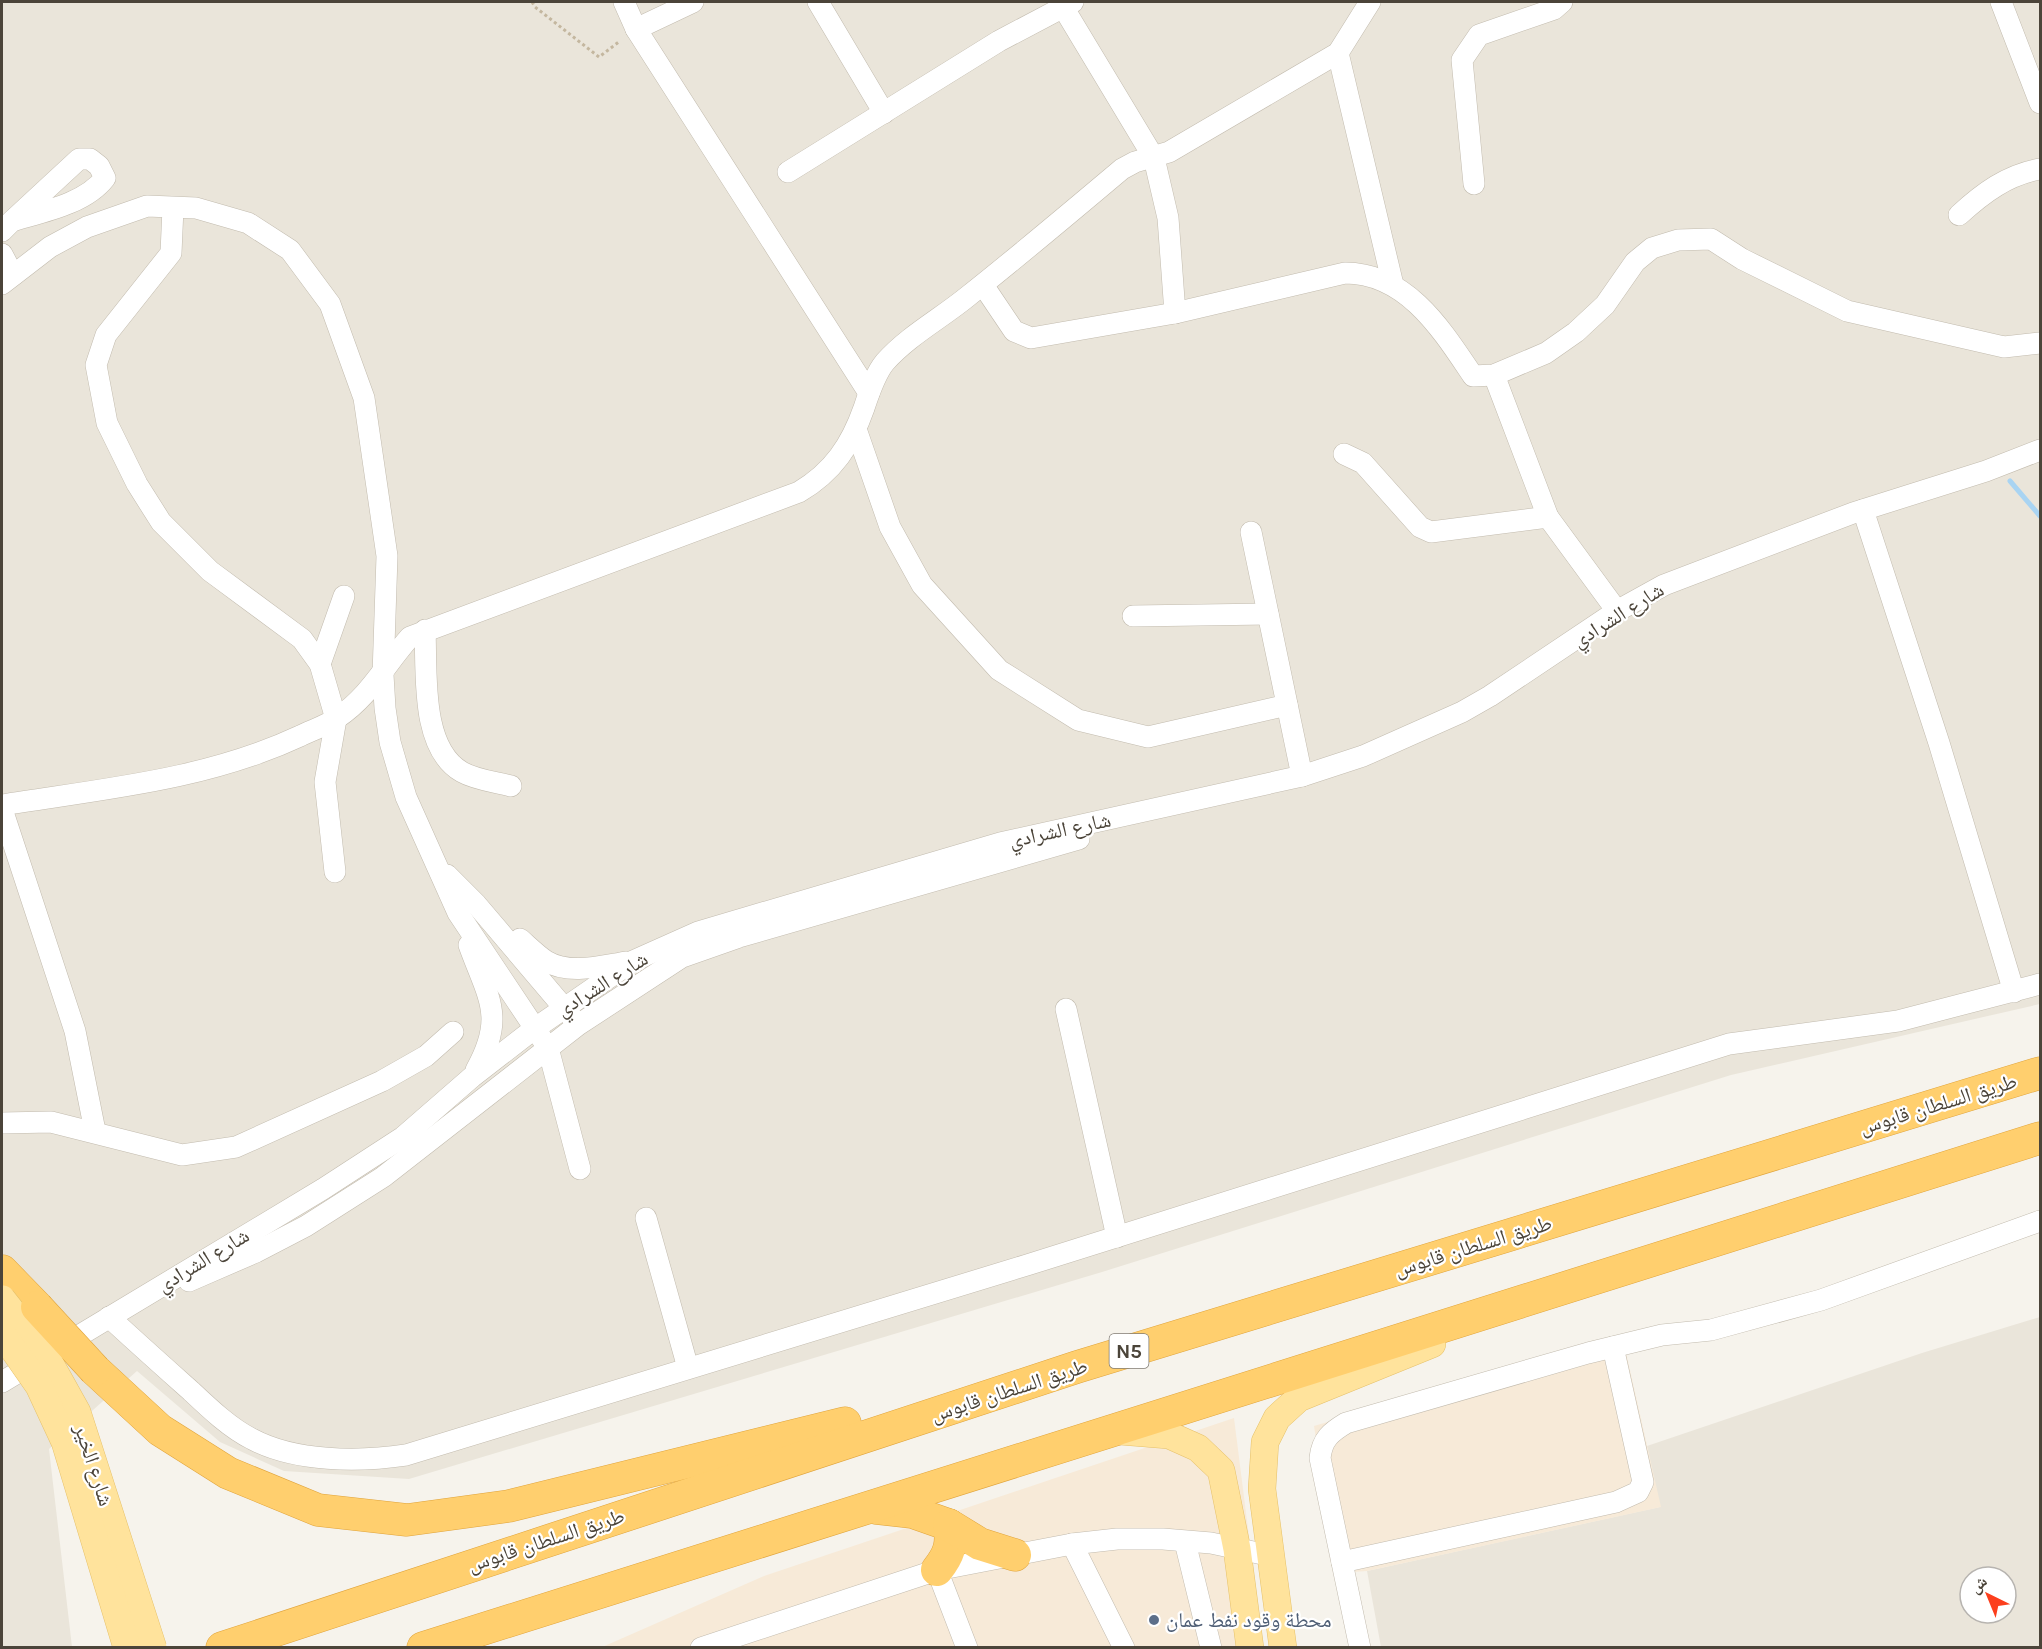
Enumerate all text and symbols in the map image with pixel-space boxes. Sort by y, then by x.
street label: شارع الشرادي [1568,577,1671,656]
street label: شارع الشرادي [1007,808,1114,857]
street label: شارع الشرادي [552,946,655,1025]
street label: طريق السلطان قابوس [1856,1069,2020,1140]
street label: طريق السلطان قابوس [1391,1211,1555,1282]
street label: شارع الشرادي [152,1223,256,1301]
road number: N5 [1110,1334,1148,1368]
street label: طريق السلطان قابوس [928,1353,1091,1428]
street label: شارع الخير [68,1420,118,1509]
street label: طريق السلطان قابوس [465,1503,628,1578]
north arrow [1958,1565,2018,1625]
text: ش [1965,1572,1991,1597]
place label: محطة وقود نفط عمان [1166,1608,1331,1632]
marker: محطة وقود نفط عمان [1147,1613,1161,1627]

